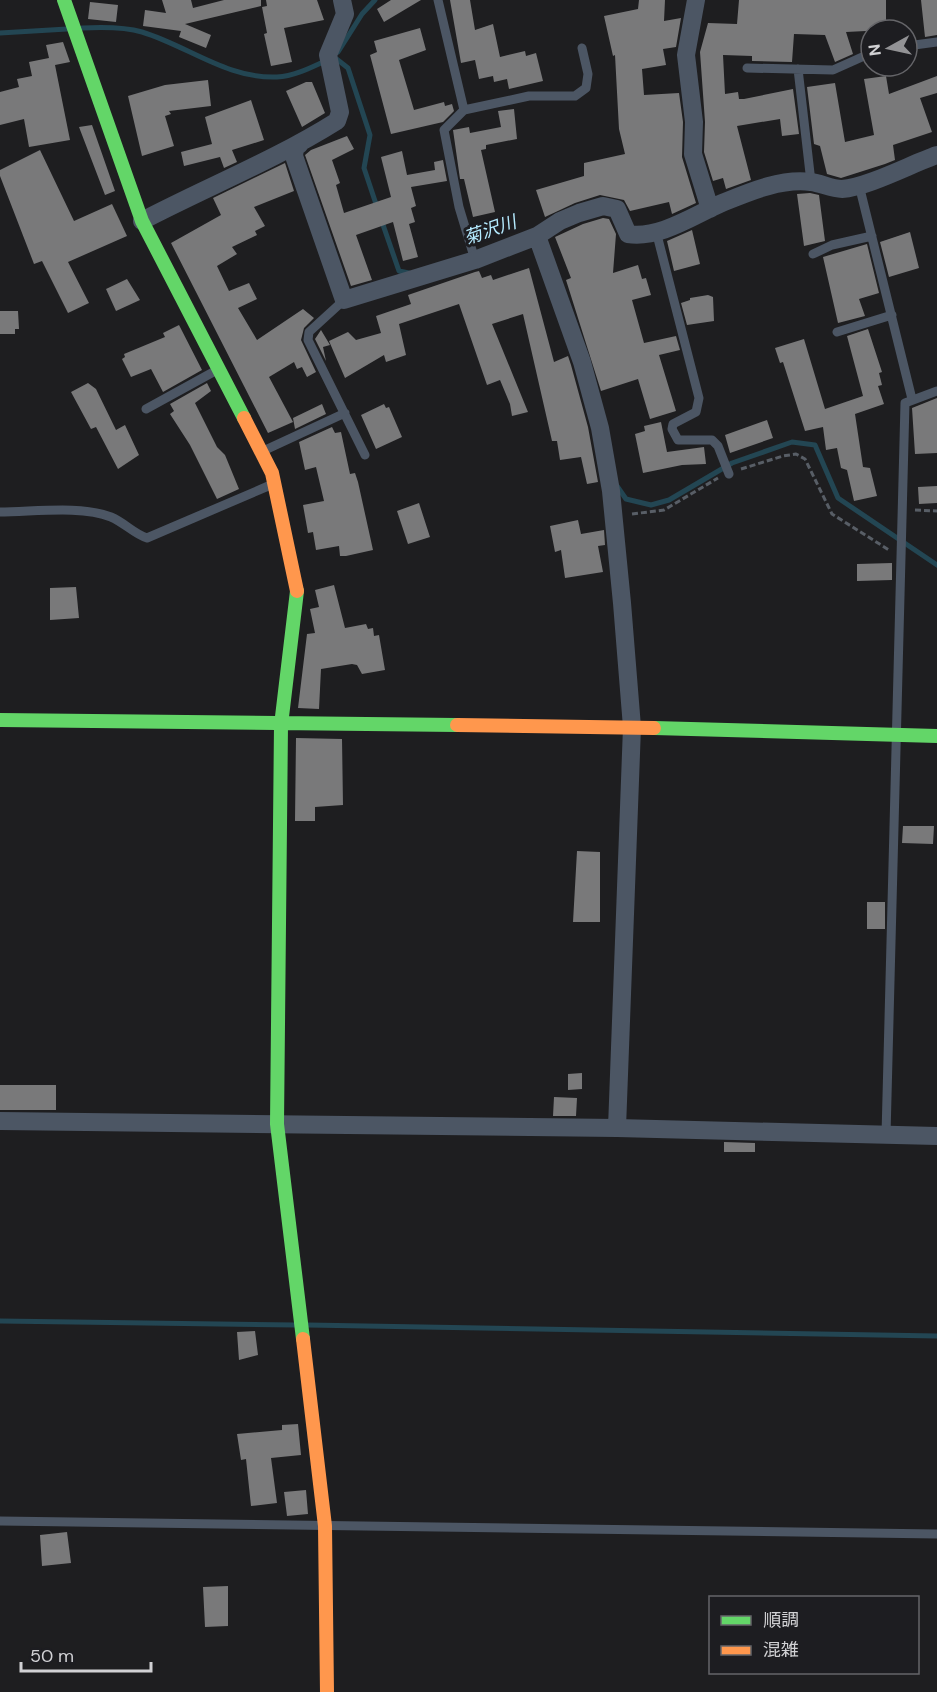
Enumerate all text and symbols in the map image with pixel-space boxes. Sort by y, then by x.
north arrow [859,18,919,78]
text: N [863,43,886,57]
water label: 菊沢川 [461,209,521,250]
legend [709,1596,919,1674]
text: 順調 [763,1608,799,1632]
scale bar [21,1635,152,1673]
text: 混雑 [763,1638,799,1662]
text: 50 m [30,1644,74,1668]

